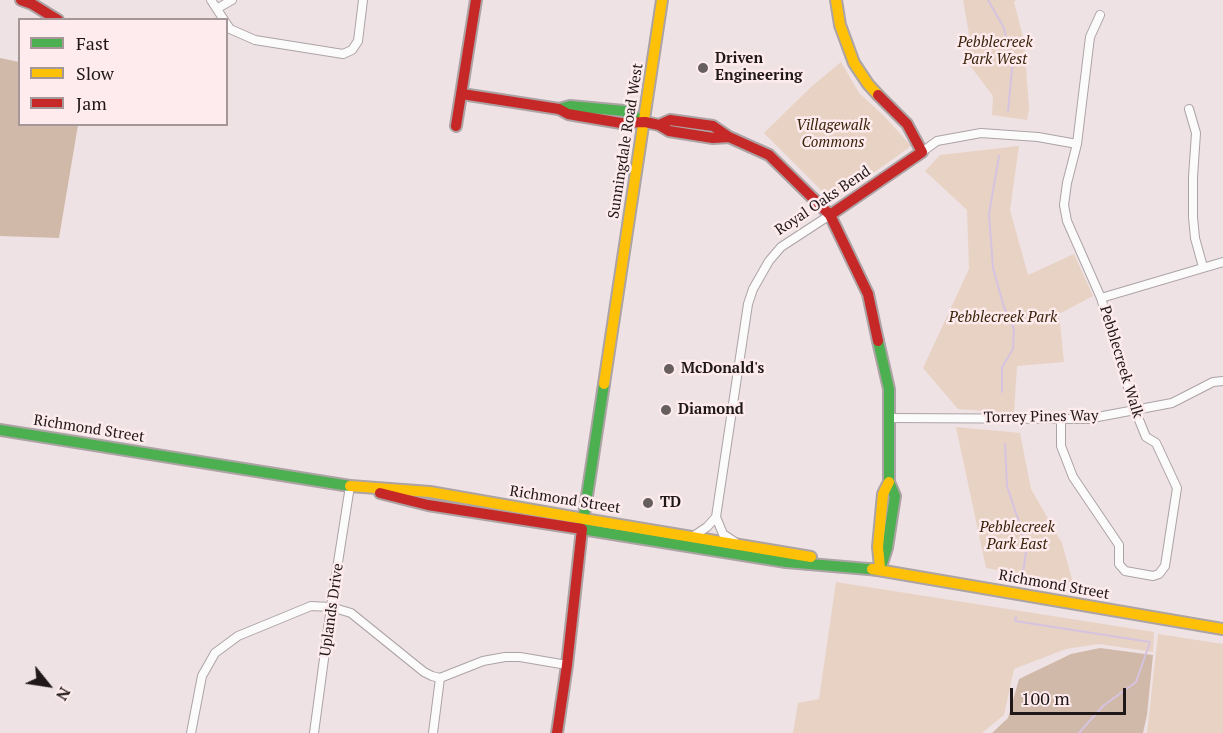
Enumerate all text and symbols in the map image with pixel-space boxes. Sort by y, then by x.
legend [18,18,228,126]
text: Fast [76,31,109,55]
park label: Pebblecreek Park West [957,34,1033,69]
place label: Driven Engineering [715,50,802,85]
text: Slow [76,61,114,85]
marker: Driven Engineering [696,61,710,75]
street label: Sunningdale Road West [605,62,647,220]
text: Jam [76,91,107,115]
park label: Villagewalk Commons [796,117,870,152]
street label: Royal Oaks Bend [772,162,874,240]
street label: Pebblecreek Walk [1095,304,1147,420]
park label: Pebblecreek Park [949,309,1057,327]
place label: McDonald's [681,360,764,378]
marker: McDonald's [662,362,676,376]
place label: Diamond [678,401,744,419]
marker: Diamond [659,403,673,417]
street label: Torrey Pines Way [983,407,1099,427]
street label: Richmond Street [32,411,146,447]
street label: Richmond Street [508,482,622,518]
place label: TD [660,494,681,512]
marker: TD [641,496,655,510]
park label: Pebblecreek Park East [979,519,1055,554]
street label: Uplands Drive [317,562,347,658]
street label: Richmond Street [997,566,1111,604]
north arrow [18,655,78,715]
scale bar [1013,676,1128,714]
text: N [51,683,76,705]
text: 100 m [1021,686,1070,710]

